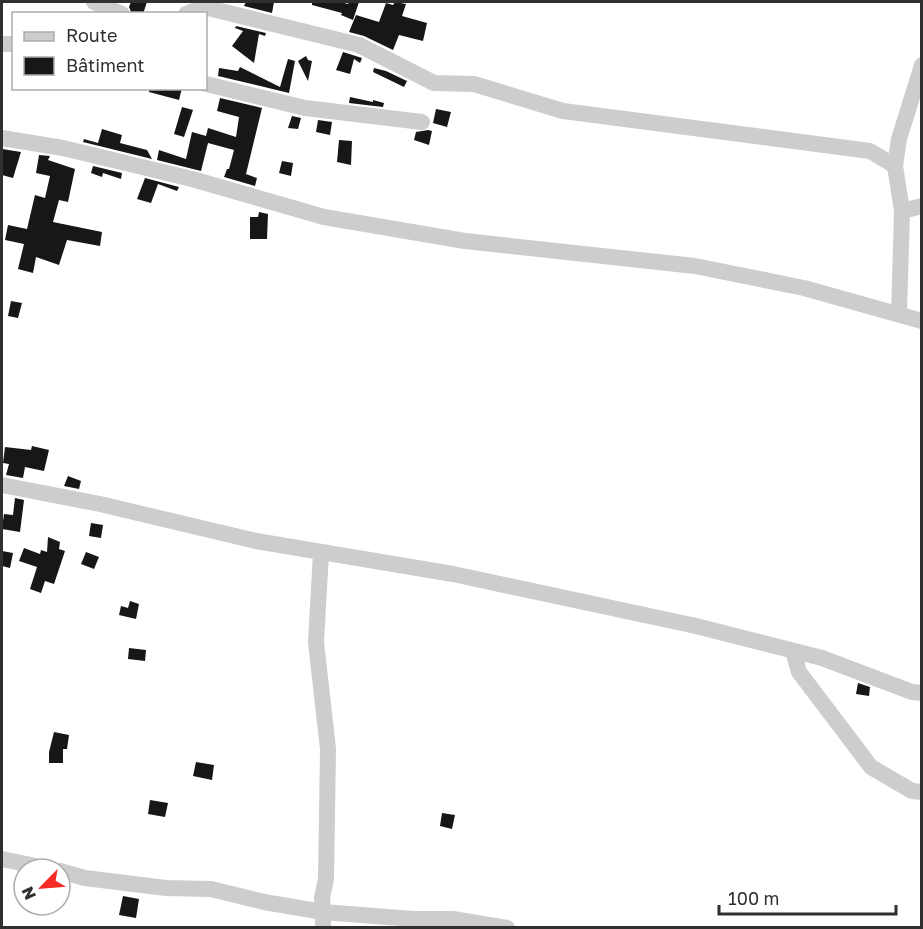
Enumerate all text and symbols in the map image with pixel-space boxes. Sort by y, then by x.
legend [12,12,207,90]
text: Route [66,24,117,46]
text: Bâtiment [66,54,145,76]
north arrow [12,857,72,917]
scale bar [719,878,896,916]
text: N [17,884,40,903]
text: 100 m [728,887,779,909]

